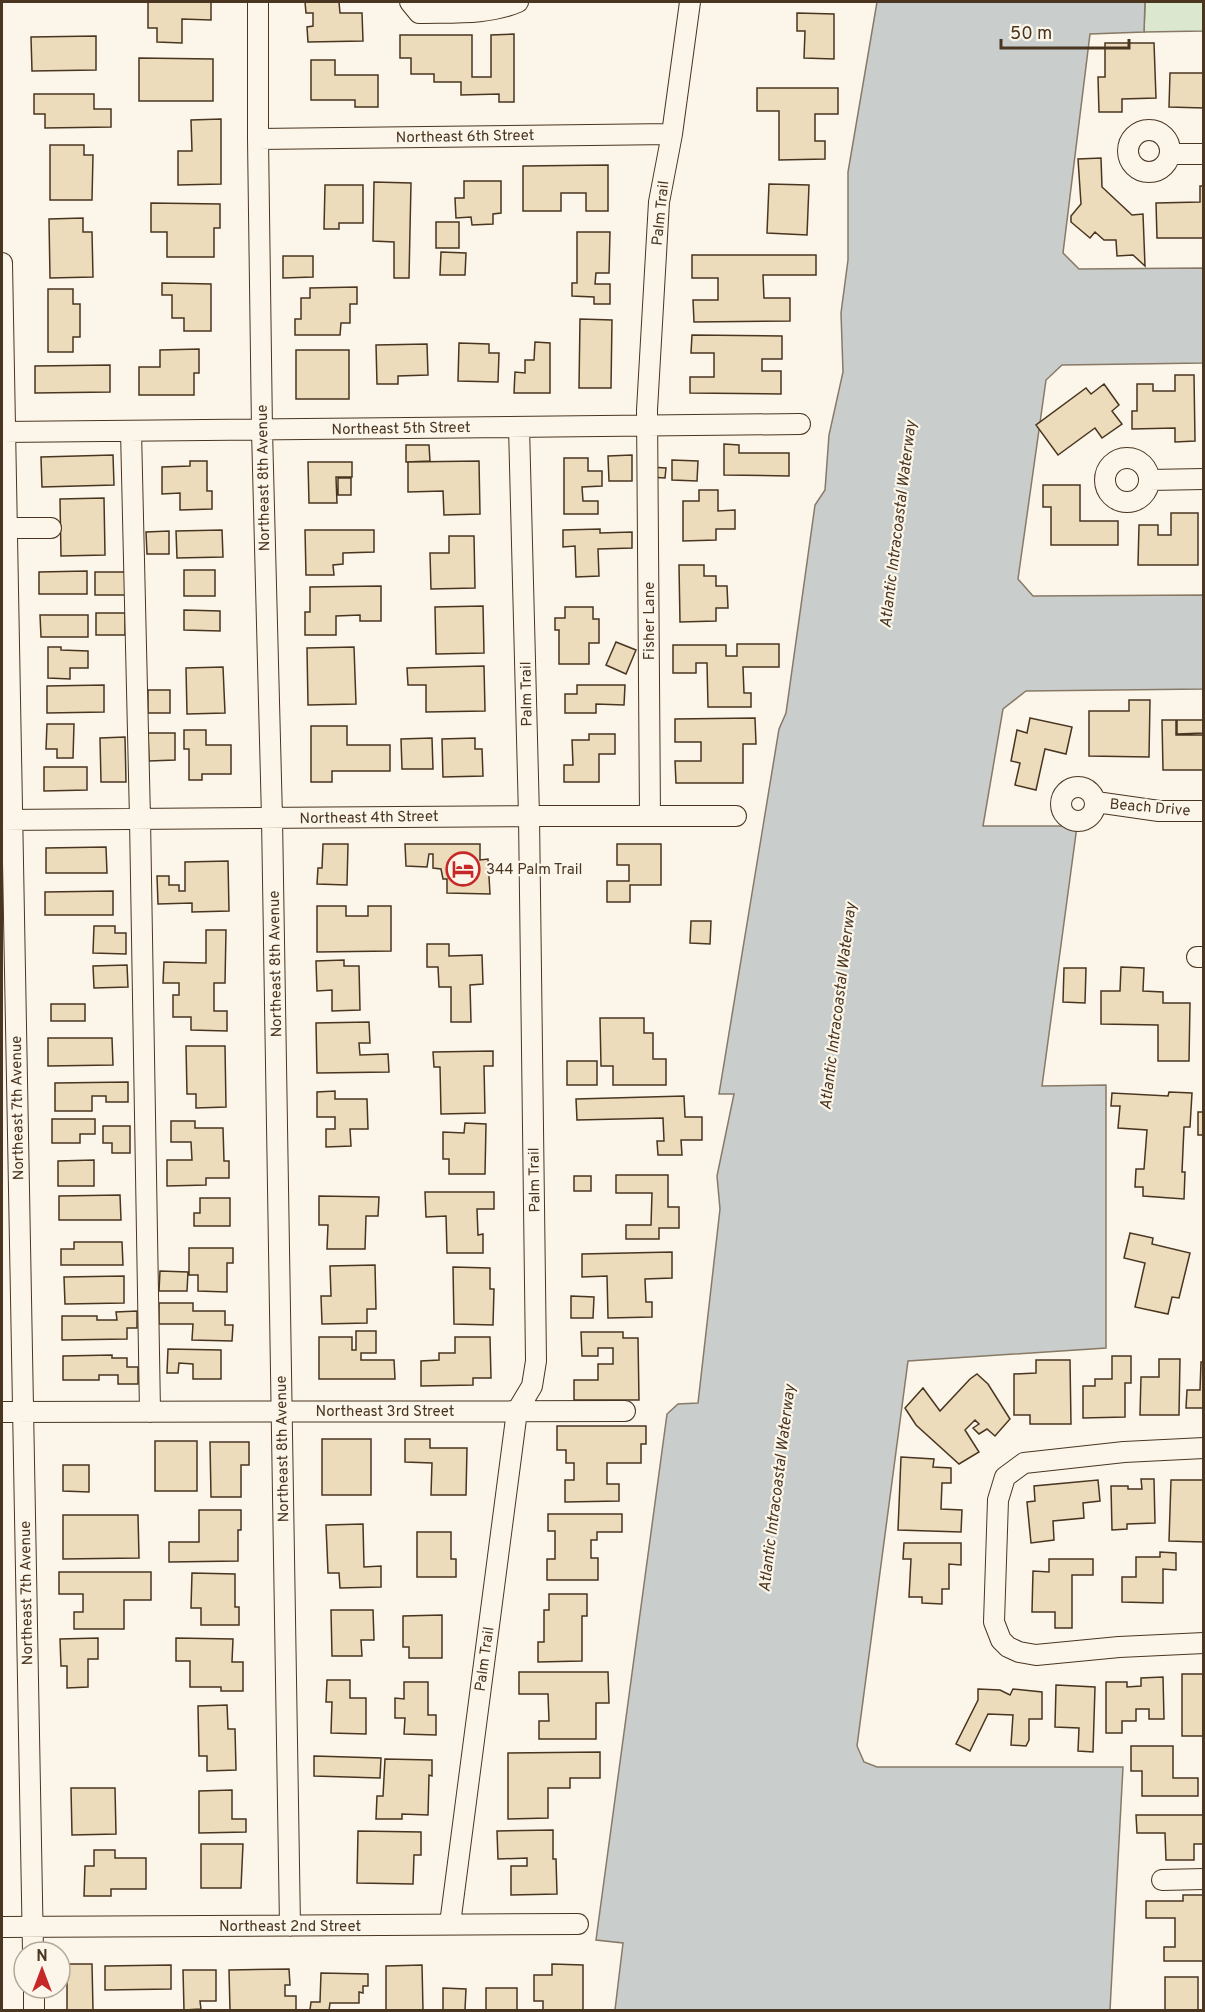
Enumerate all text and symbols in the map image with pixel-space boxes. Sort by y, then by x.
scale bar [1001,12,1128,50]
text: 50 m [1010,23,1052,46]
street label: Northeast 6th Street [396,127,534,148]
street label: Palm Trail [649,180,674,247]
street label: Northeast 8th Avenue [254,404,275,552]
water label: Atlantic Intracoastal Waterway [876,417,922,629]
street label: Northeast 5th Street [331,419,471,440]
street label: Fisher Lane [641,582,660,660]
street label: Palm Trail [517,661,538,727]
street label: Beach Drive [1109,795,1191,821]
street label: Northeast 4th Street [299,808,439,829]
hotel icon: 344 Palm Trail [445,851,481,887]
place label: 344 Palm Trail [486,861,582,880]
street label: Northeast 8th Avenue [266,890,287,1038]
water label: Atlantic Intracoastal Waterway [816,899,862,1111]
street label: Northeast 7th Avenue [8,1035,29,1180]
street label: Palm Trail [525,1147,546,1213]
street label: Northeast 8th Avenue [273,1375,294,1523]
water label: Atlantic Intracoastal Waterway [755,1381,801,1593]
street label: Northeast 3rd Street [316,1403,454,1422]
street label: Northeast 7th Avenue [17,1520,38,1665]
street label: Palm Trail [472,1626,499,1693]
street label: Northeast 2nd Street [219,1918,361,1937]
north arrow [12,1940,72,2000]
text: N [36,1947,48,1967]

